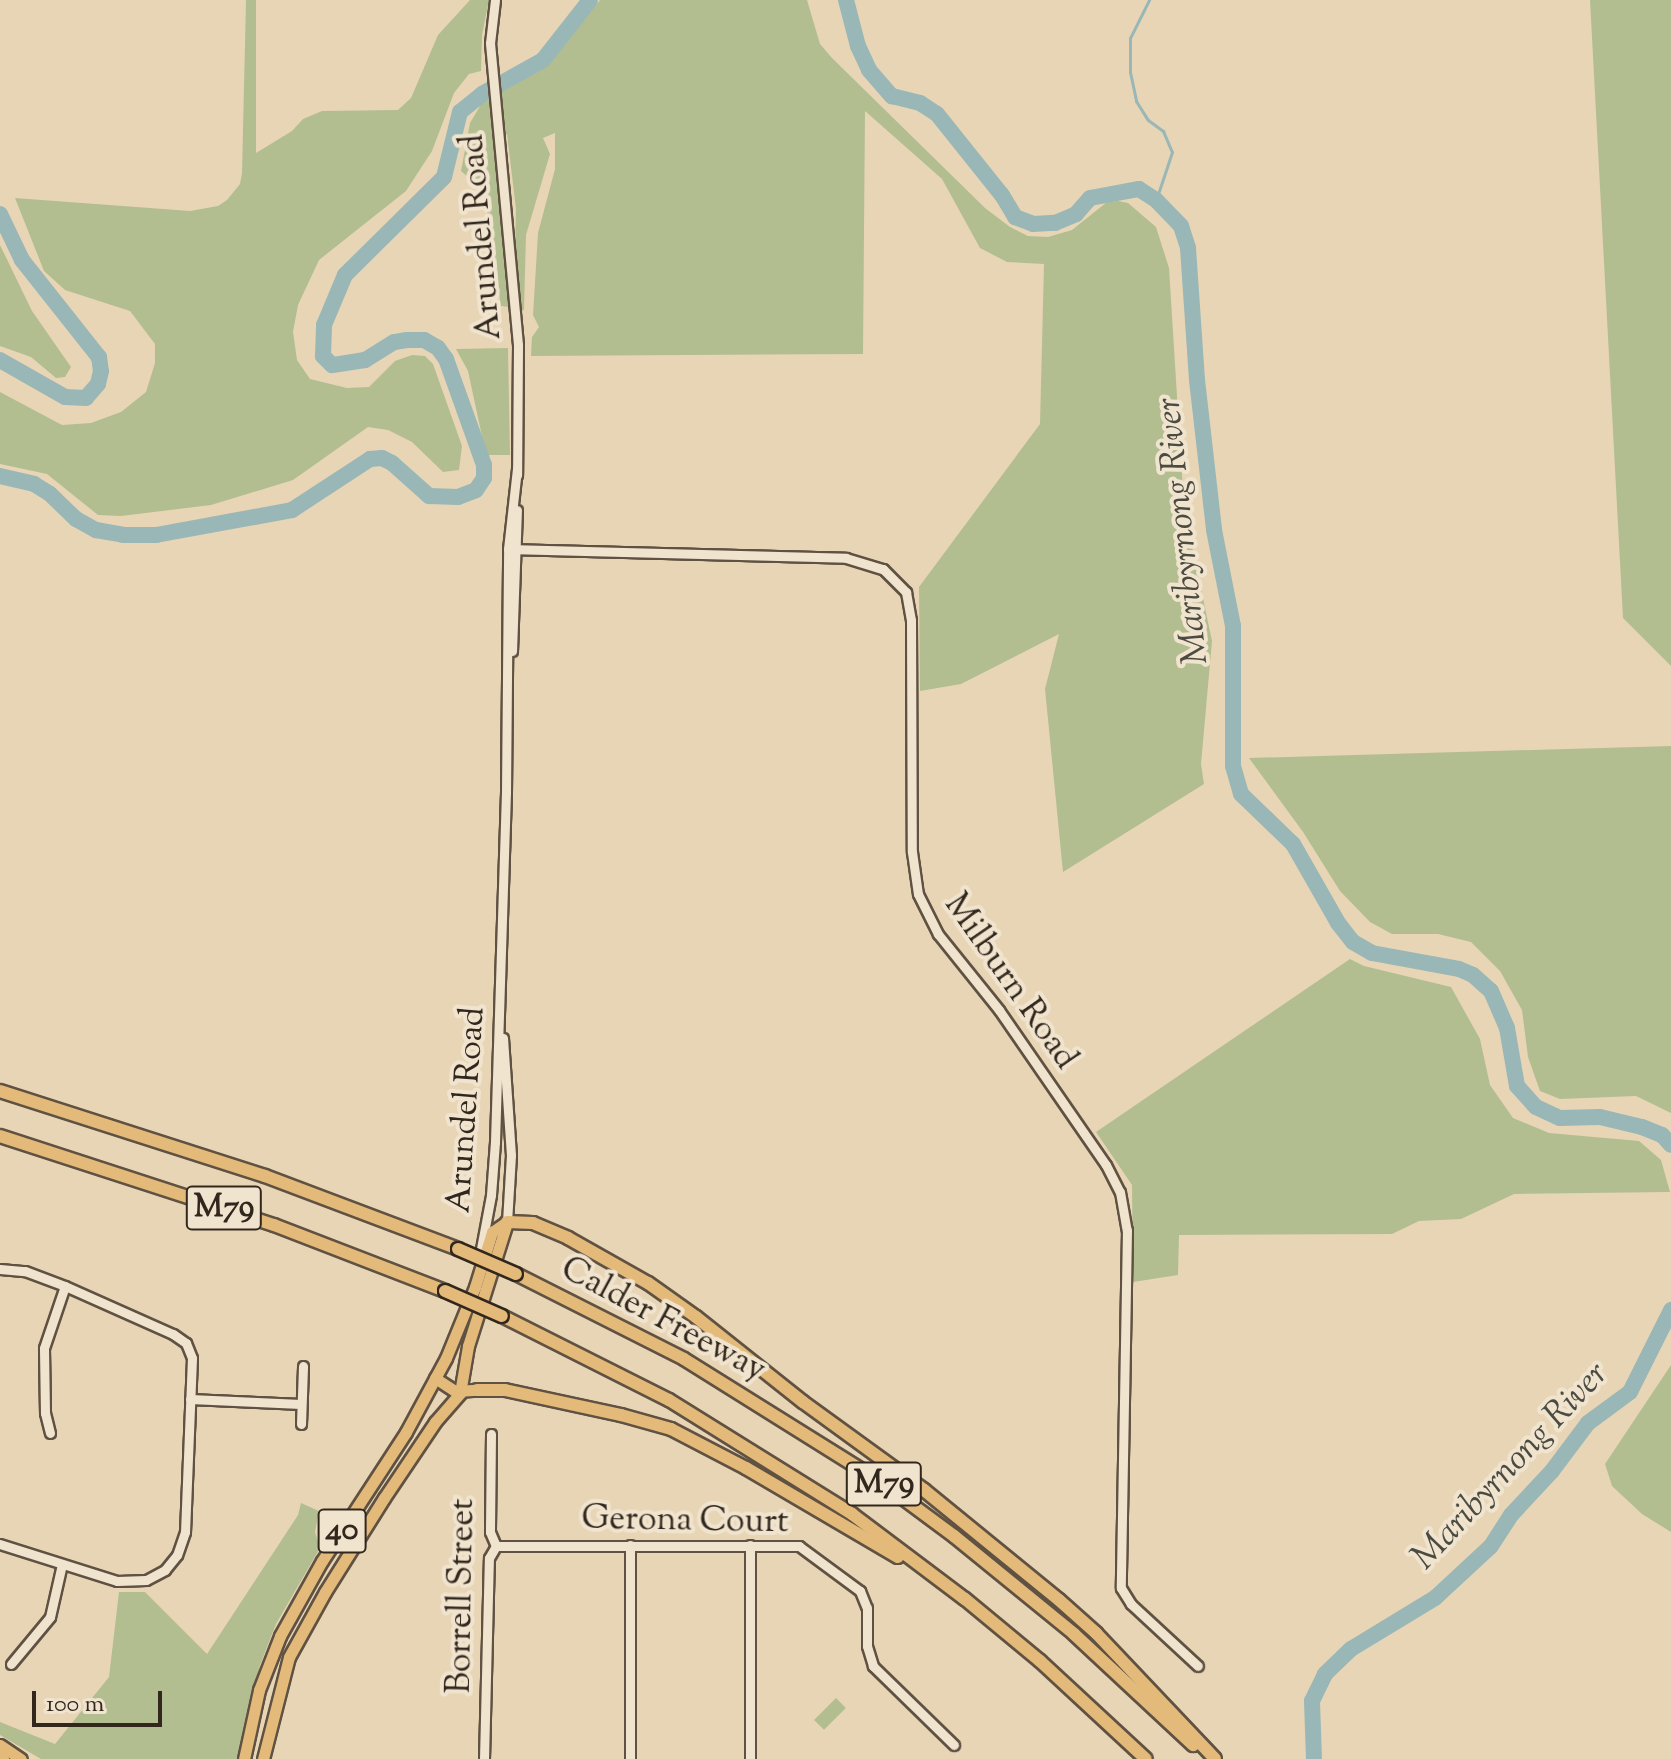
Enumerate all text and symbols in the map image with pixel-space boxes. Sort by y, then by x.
street label: Arundel Road [453,132,511,342]
water label: Maribyrnong River [1148,395,1220,667]
street label: Milburn Road [934,886,1086,1078]
street label: Arundel Road [439,1005,495,1215]
road number: M79 [184,1180,264,1236]
street label: Calder Freeway [554,1249,772,1391]
water label: Maribyrnong River [1404,1354,1618,1580]
road number: M79 [844,1456,924,1512]
street label: Borrell Street [440,1498,484,1694]
street label: Gerona Court [581,1499,789,1543]
road number: 40 [316,1503,368,1559]
scale bar [36,1675,166,1725]
text: 100 m [46,1688,104,1722]

